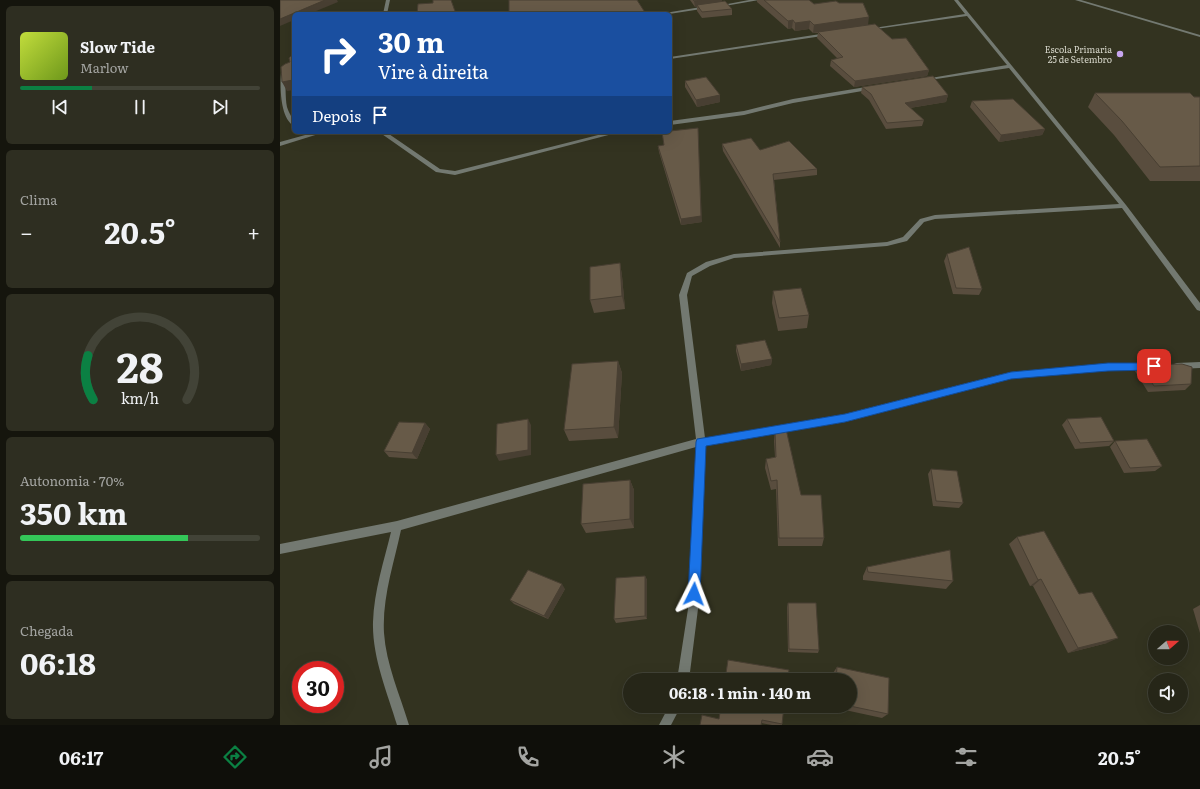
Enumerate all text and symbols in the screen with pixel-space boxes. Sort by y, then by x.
text: 30 m [378,20,444,62]
icon: right [312,28,364,80]
text: Slow Tide [80,35,155,58]
place label: Escola Primaria 25 de Setembro [1045,42,1112,66]
marker: Escola Primaria 25 de Setembro [1115,49,1125,59]
text: Marlow [80,58,128,77]
text: Vire à direita [378,58,489,85]
icon: previous [49,96,71,118]
icon: pause [129,96,151,118]
icon: next [209,96,231,118]
text: Depois [312,104,361,127]
icon: arrive [369,104,391,126]
text: Clima [20,190,57,209]
text: 20.5° [104,209,176,253]
text: − [20,215,33,248]
text: + [247,215,260,248]
text: 28 [117,334,163,396]
pin [1137,349,1171,383]
icon: arrive [1143,355,1165,377]
text: km/h [121,387,160,408]
text: Autonomia · 70% [20,471,124,490]
text: 350 km [20,490,127,534]
position arrow [673,573,715,615]
text: Chegada [20,621,73,640]
north arrow [1148,625,1188,665]
map controls [1148,625,1188,713]
text: 06:18 [20,640,96,684]
speed limit sign: 30 [292,661,344,713]
button: sound [1148,673,1188,713]
text: 06:18 · 1 min · 140 m [669,681,811,704]
icon: directions [221,743,249,771]
icon: music [367,743,395,771]
icon: phone [514,743,542,771]
icon: climate [660,743,688,771]
icon: car [806,743,834,771]
icon: filters [952,743,980,771]
text: 06:17 [59,744,103,771]
text: 20.5° [1098,744,1141,771]

